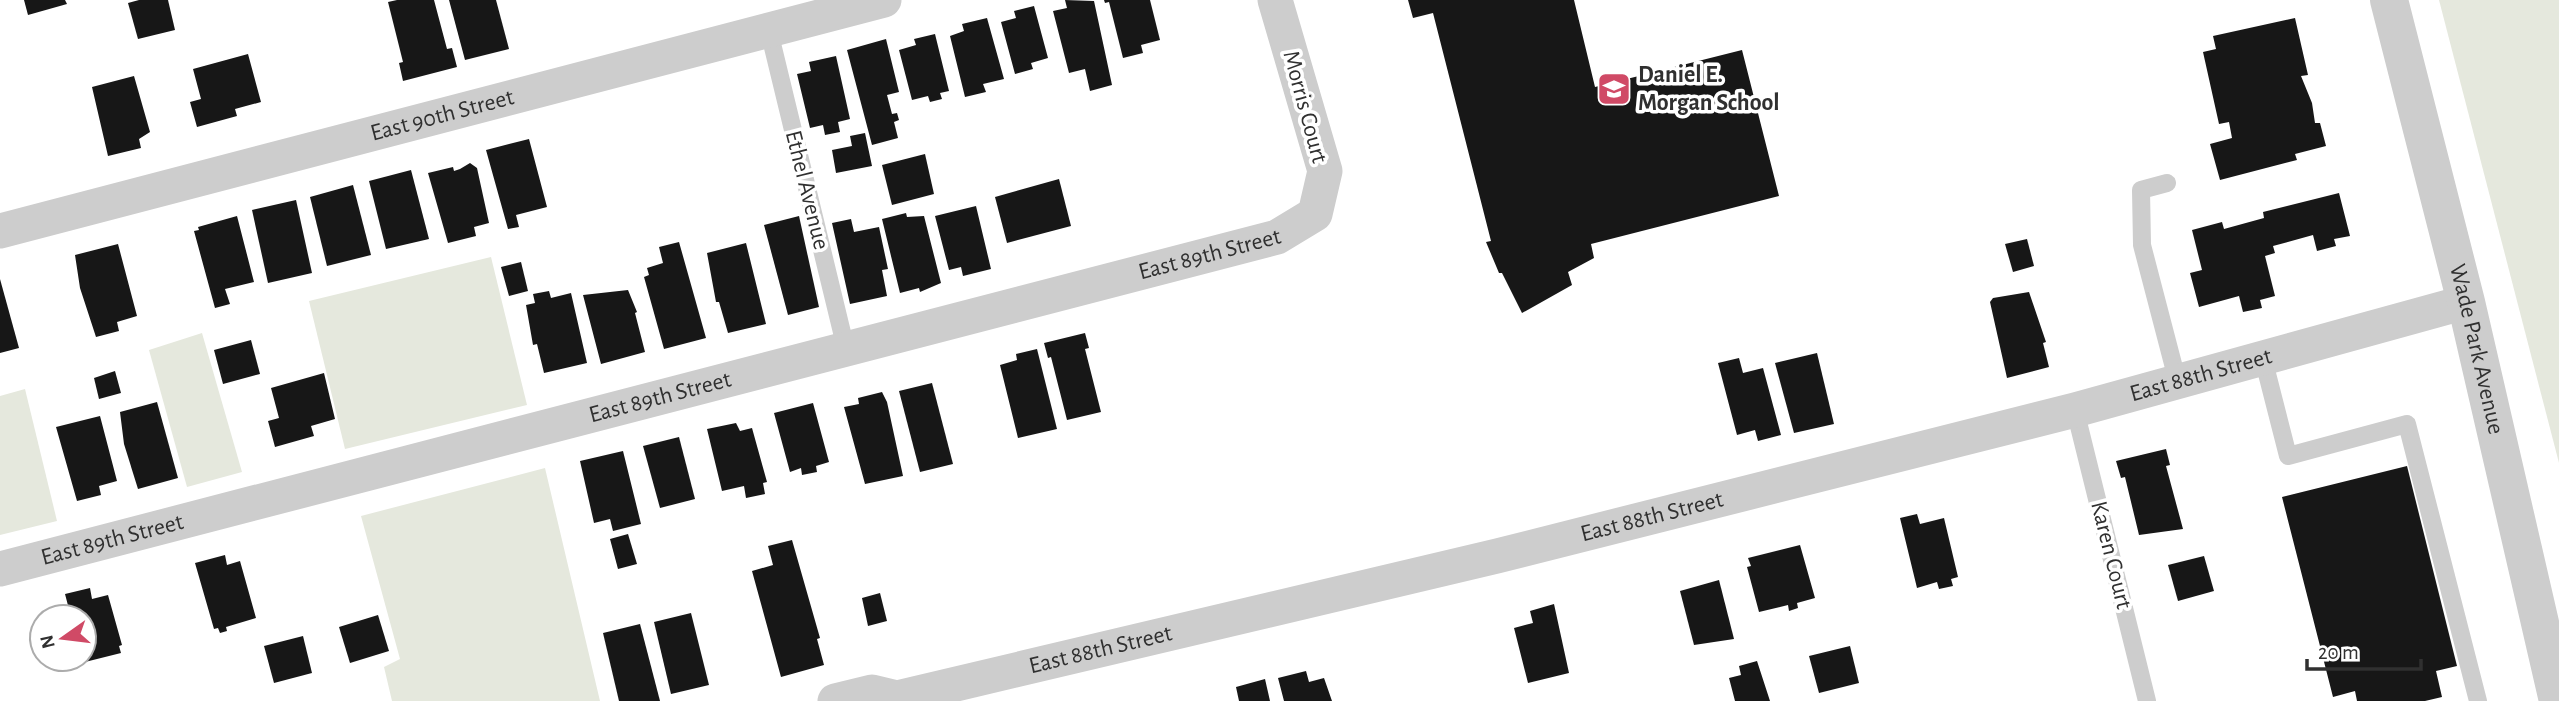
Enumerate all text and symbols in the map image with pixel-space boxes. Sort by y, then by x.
street label: Morris Court [1278,48,1332,166]
place label: Daniel E. Morgan School [1638,63,1780,115]
school or university icon: Daniel E. Morgan School [1595,70,1633,108]
street label: East 90th Street [368,85,517,146]
street label: Ethel Avenue [781,128,833,252]
street label: East 89th Street [1136,224,1284,284]
street label: Wade Park Avenue [2445,262,2508,437]
street label: East 88th Street [2127,344,2275,406]
street label: East 89th Street [586,367,734,427]
street label: East 88th Street [1578,487,1726,546]
street label: Karen Court [2086,499,2136,612]
street label: East 89th Street [39,510,186,570]
north arrow [28,603,98,673]
street label: East 88th Street [1027,621,1175,678]
scale bar [2307,628,2421,672]
text: N [37,633,59,650]
text: 20 m [2318,642,2359,663]

